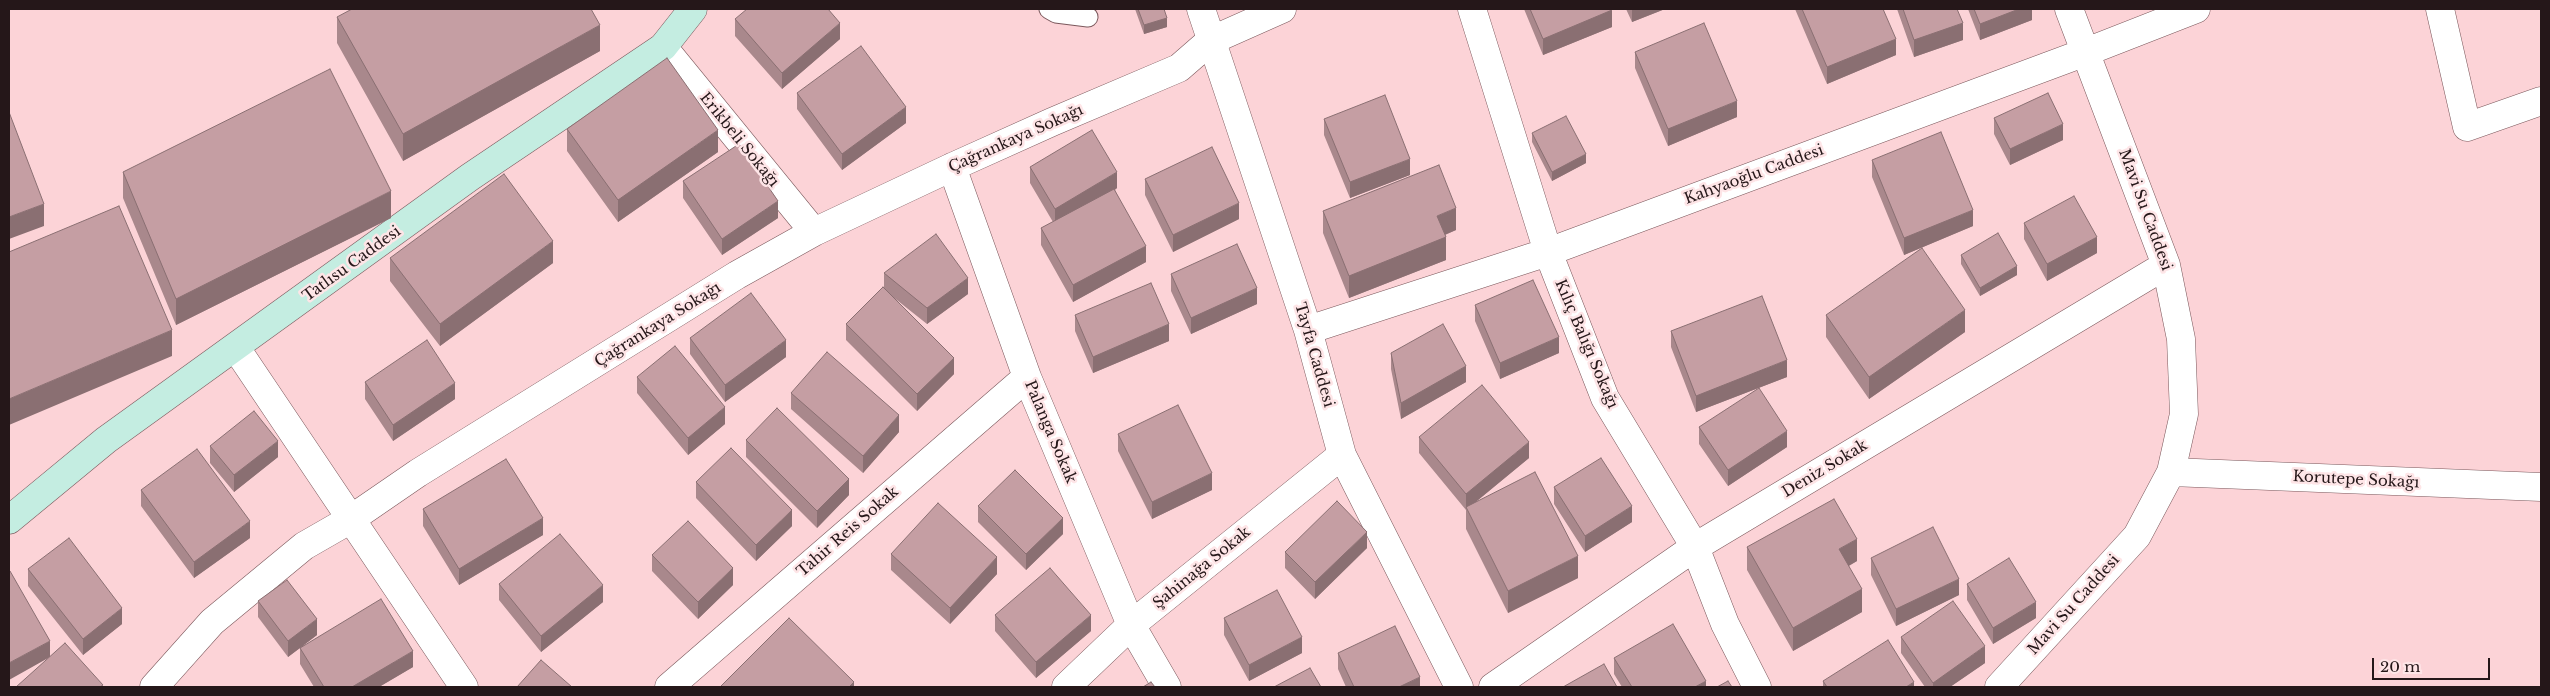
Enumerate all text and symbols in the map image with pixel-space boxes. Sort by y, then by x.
street label: Erikbeli Sokağı [695,89,783,191]
street label: Çağrankaya Sokağı [946,101,1086,177]
street label: Kahyaoğlu Caddesi [1682,141,1826,209]
street label: Mavi Su Caddesi [2115,147,2175,273]
street label: Tatlısu Caddesi [299,222,405,306]
street label: Kılıç Balığı Sokağı [1551,277,1621,411]
street label: Çağrankaya Sokağı [592,279,724,371]
street label: Tayfa Caddesi [1290,301,1338,409]
street label: Palanga Sokak [1020,378,1080,486]
street label: Deniz Sokak [1779,437,1871,501]
street label: Korutepe Sokağı [2292,468,2420,492]
street label: Tahir Reis Sokak [794,483,902,581]
street label: Şahinağa Sokak [1150,523,1254,613]
street label: Mavi Su Caddesi [2024,551,2124,659]
scale bar [2375,648,2492,680]
text: 20 m [2380,657,2420,676]

